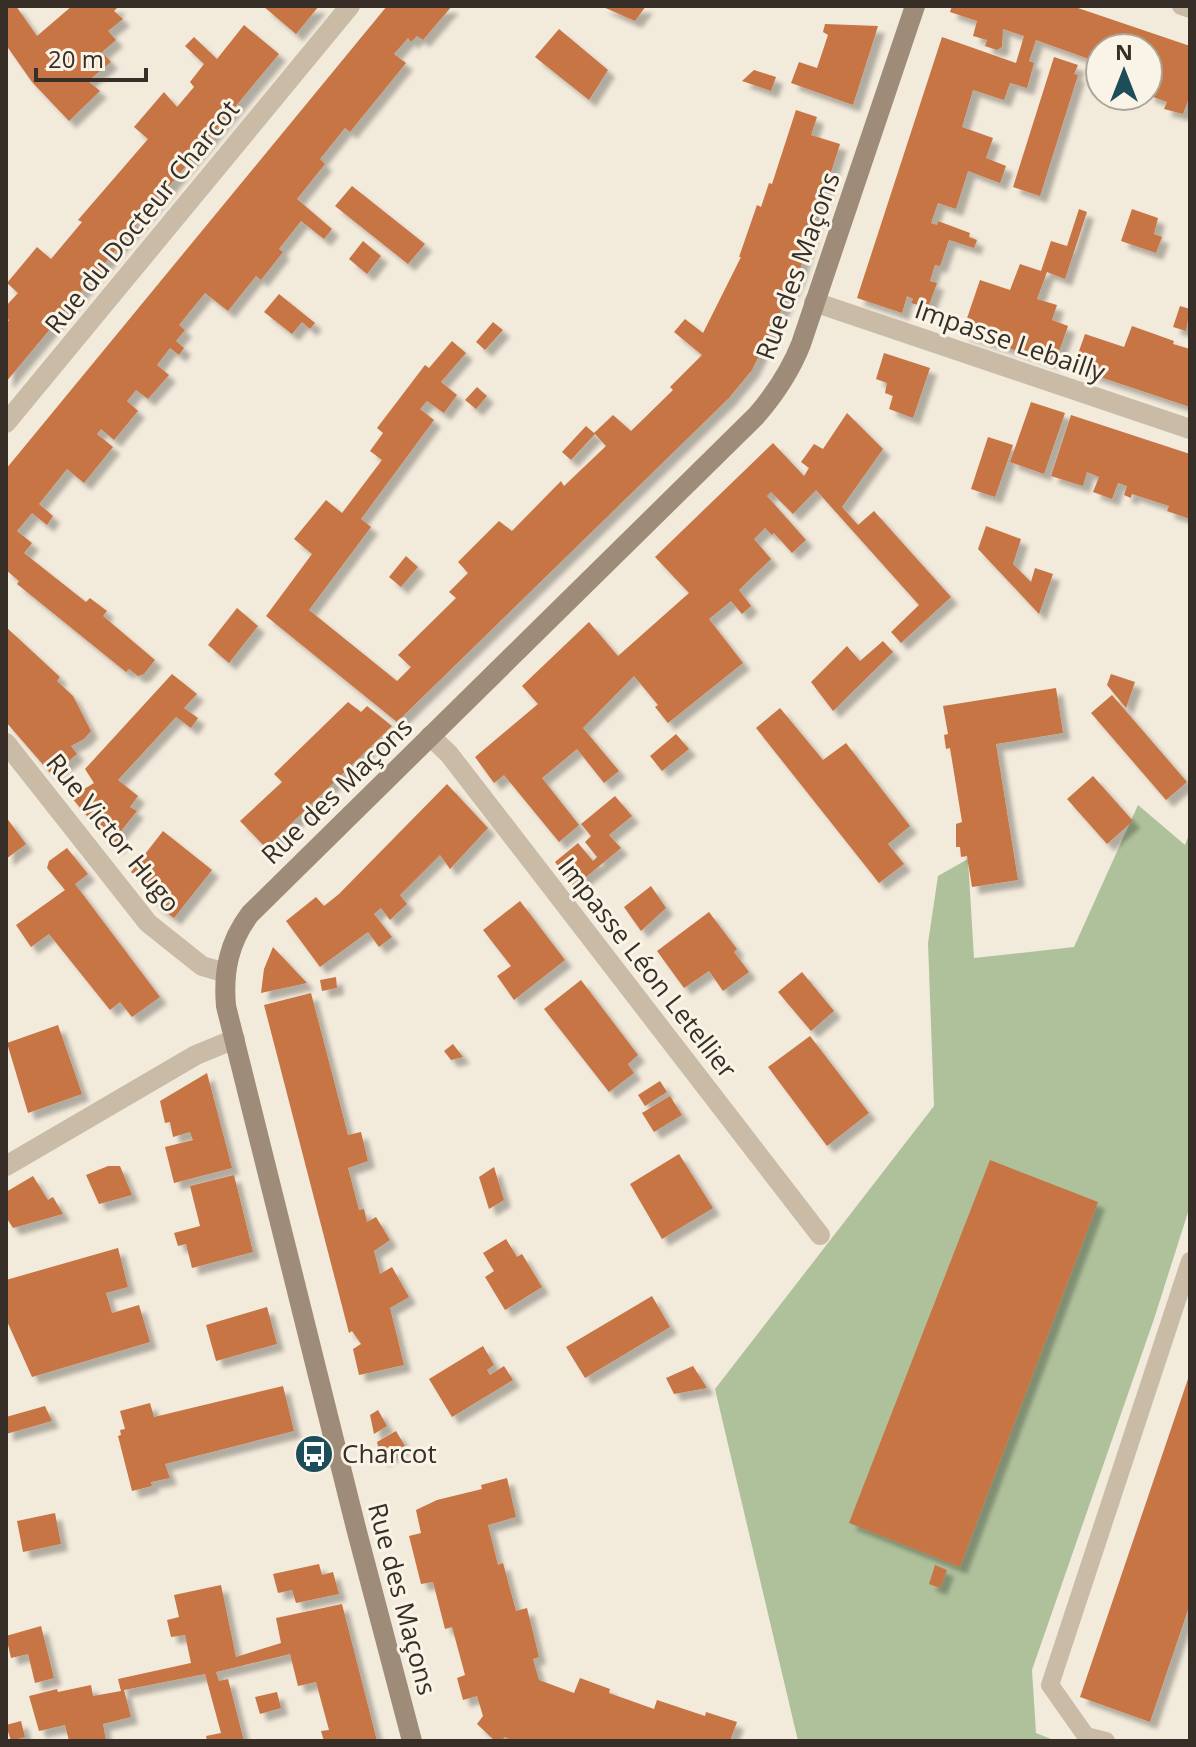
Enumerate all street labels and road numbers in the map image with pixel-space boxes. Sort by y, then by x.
street label: Rue du Docteur Charcot [36,92,247,341]
street label: Rue des Maçons [746,167,848,364]
street label: Impasse Lebailly [910,291,1111,390]
street label: Rue des Maçons [253,709,420,872]
street label: Rue Victor Hugo [38,745,189,919]
street label: Impasse Léon Letellier [550,849,746,1086]
street label: Rue des Maçons [360,1499,446,1699]

